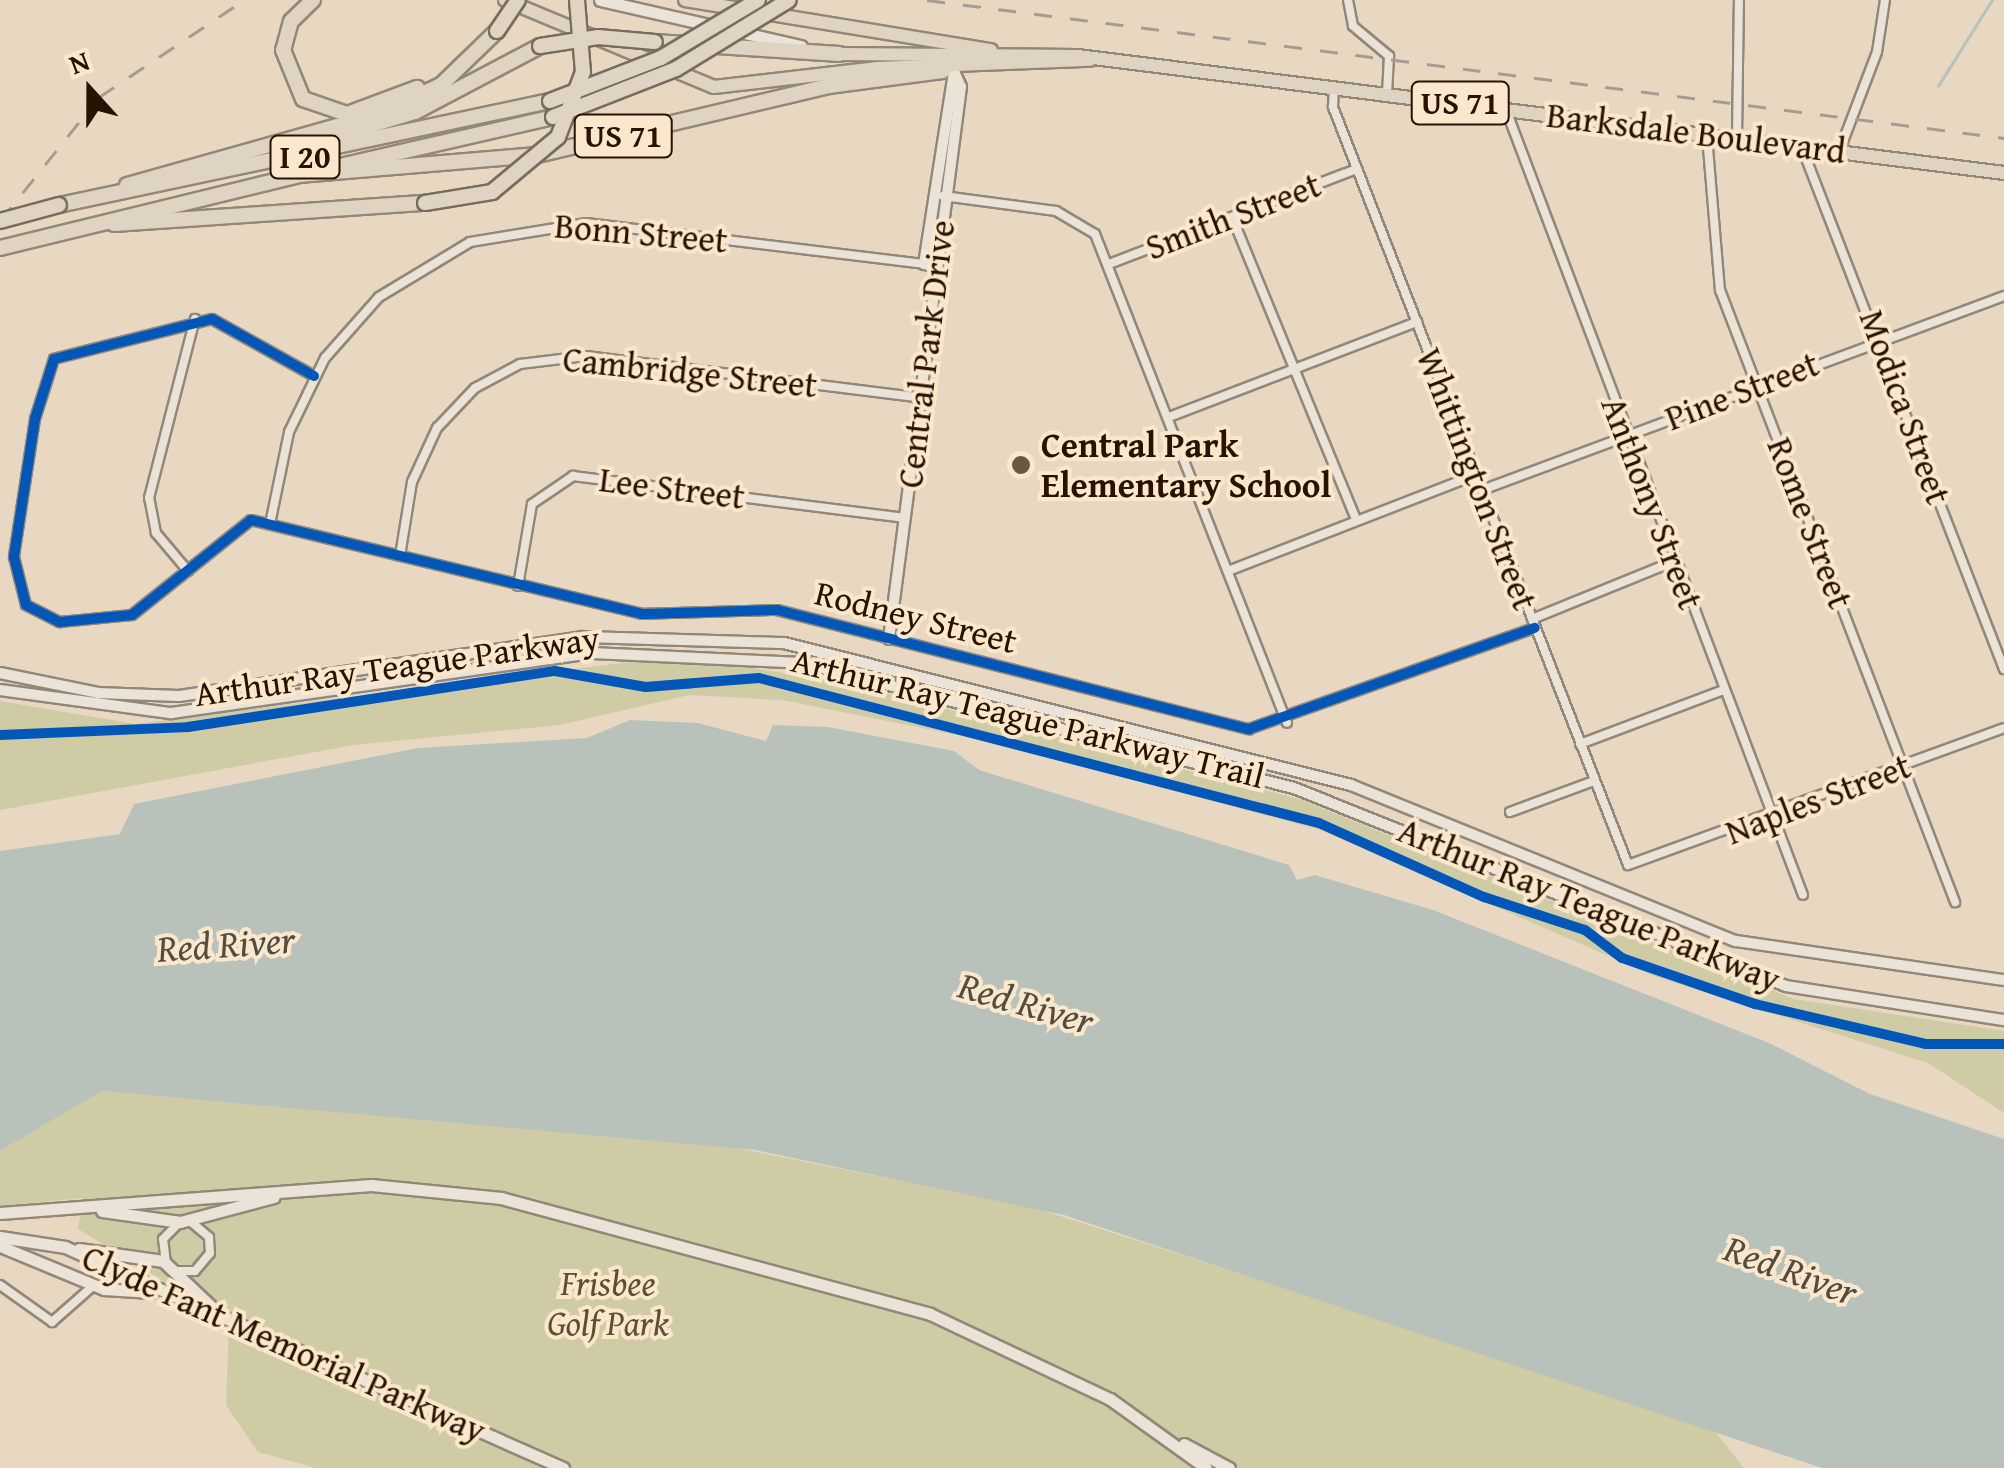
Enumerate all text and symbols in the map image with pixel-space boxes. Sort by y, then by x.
text: N [63,39,95,84]
north arrow [40,40,140,140]
road number: US 71 [1410,76,1510,130]
street label: Barksdale Boulevard [1544,94,1848,172]
road number: US 71 [573,109,673,163]
road number: I 20 [268,130,342,184]
street label: Smith Street [1140,163,1326,269]
street label: Bonn Street [553,205,729,261]
street label: Central Park Drive [889,218,963,490]
street label: Modica Street [1850,304,1960,510]
street label: Cambridge Street [561,338,819,406]
street label: Whittington Street [1408,342,1546,616]
street label: Pine Street [1659,343,1825,439]
street label: Anthony Street [1592,391,1712,615]
place label: Central Park Elementary School [1041,424,1331,506]
street label: Rome Street [1758,432,1862,614]
marker: Central Park Elementary School [1010,454,1032,476]
street label: Lee Street [597,458,747,518]
street label: Rodney Street [811,572,1021,662]
street label: Arthur Ray Teague Parkway [192,617,602,715]
street label: Arthur Ray Teague Parkway Trail [787,639,1269,797]
street label: Naples Street [1720,745,1916,853]
street label: Arthur Ray Teague Parkway [1392,809,1786,1001]
water label: Red River [155,916,297,972]
water label: Red River [953,962,1099,1044]
water label: Red River [1718,1225,1864,1315]
street label: Clyde Fant Memorial Parkway [76,1236,492,1452]
park label: Frisbee Golf Park [547,1262,669,1344]

